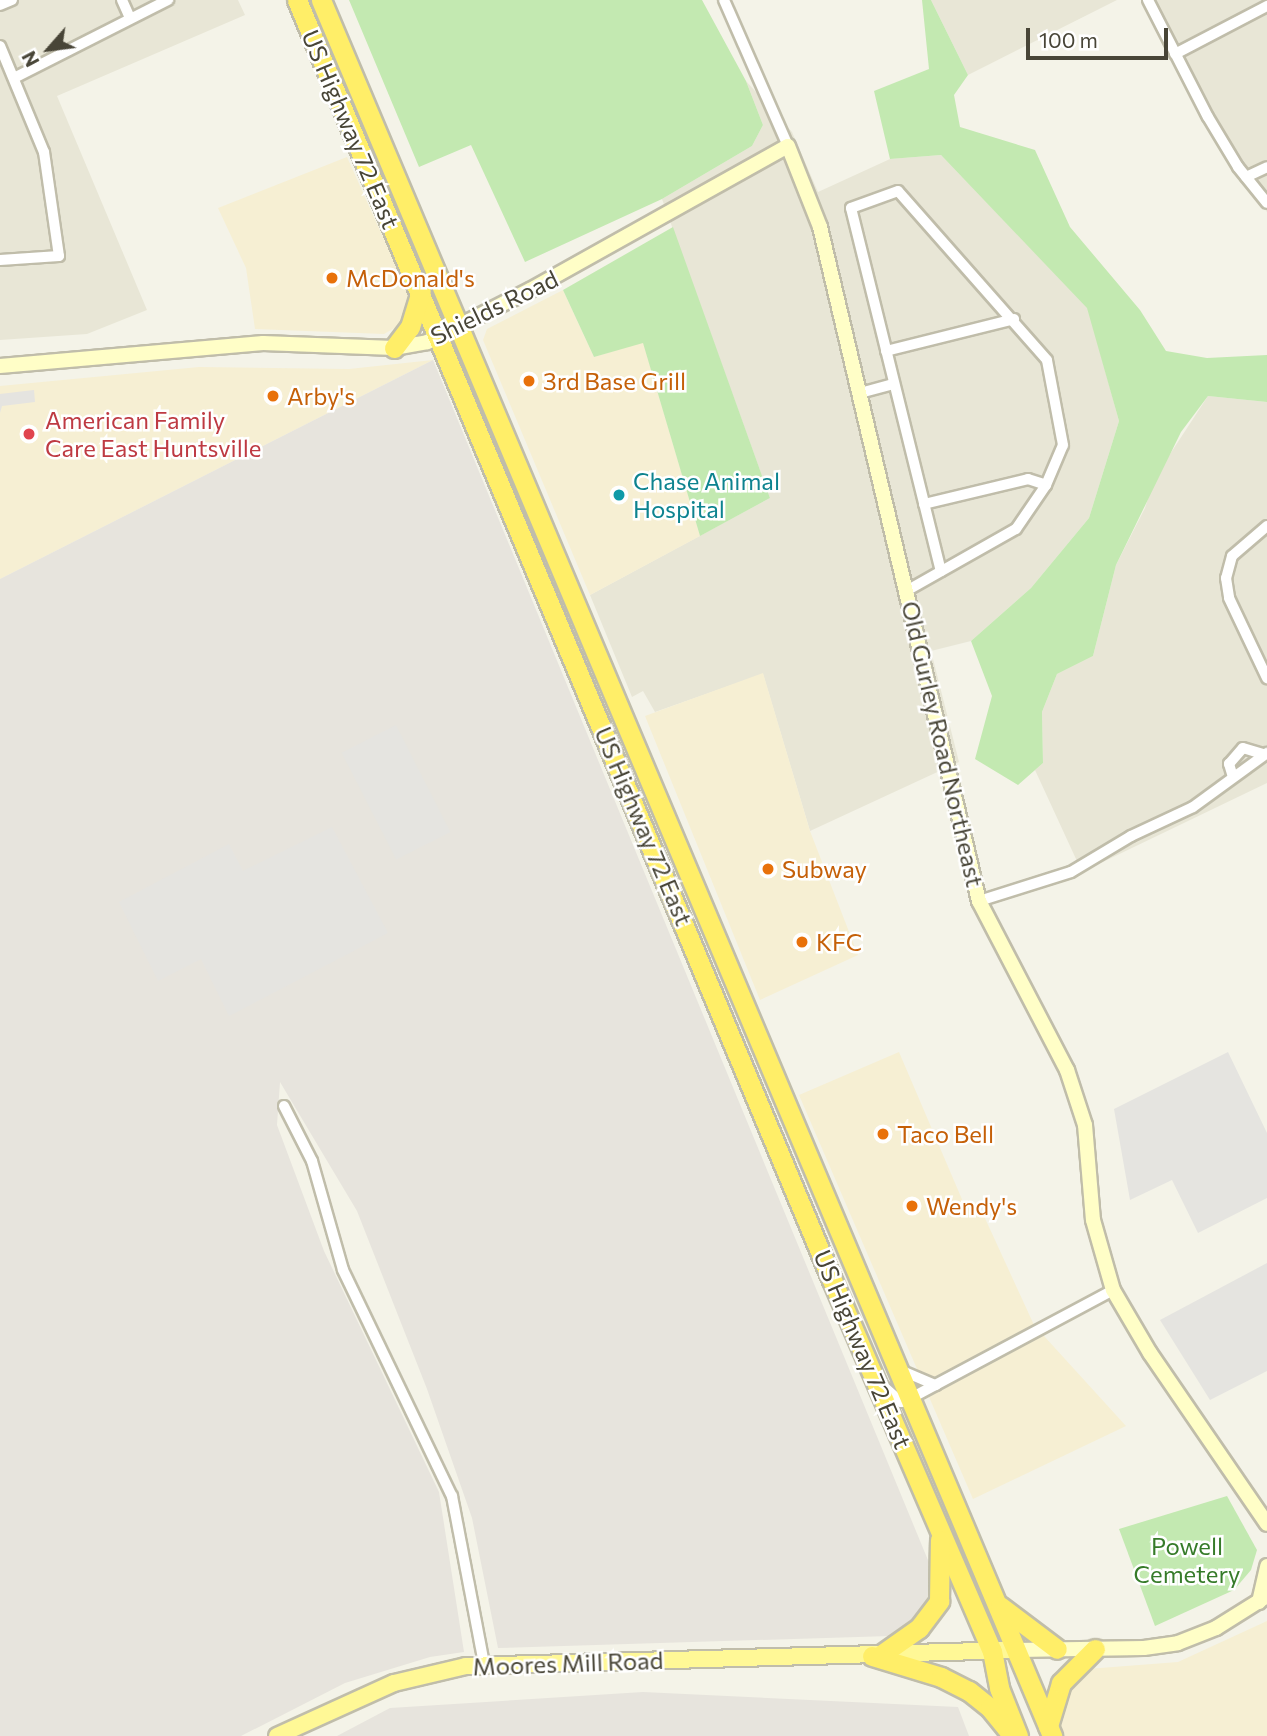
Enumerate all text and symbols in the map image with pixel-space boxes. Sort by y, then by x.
north arrow [14,14,84,84]
scale bar [1029,14,1171,58]
street label: US Highway 72 East [296,25,406,233]
text: 100 m [1039,27,1098,52]
text: N [17,47,44,71]
place label: McDonald's [346,264,475,292]
street label: Shields Road [426,264,562,350]
marker: McDonald's [324,270,340,286]
place label: 3rd Base Grill [543,367,686,395]
marker: 3rd Base Grill [521,373,537,389]
place label: Arby's [287,382,355,410]
marker: Arby's [265,388,281,404]
place label: American Family Care East Huntsville [45,406,262,462]
marker: American Family Care East Huntsville [19,424,39,444]
place label: Chase Animal Hospital [633,467,780,523]
marker: Chase Animal Hospital [611,487,627,503]
street label: Old Gurley Road Northeast [896,598,990,890]
street label: US Highway 72 East [589,722,699,930]
place label: Subway [782,855,867,883]
marker: Subway [760,861,776,877]
place label: KFC [816,928,862,956]
marker: KFC [794,934,810,950]
place label: Taco Bell [897,1120,994,1148]
marker: Taco Bell [875,1126,891,1142]
place label: Wendy's [926,1192,1017,1220]
marker: Wendy's [904,1198,920,1214]
street label: US Highway 72 East [808,1245,918,1453]
park label: Powell Cemetery [1134,1532,1240,1588]
street label: Moores Mill Road [472,1645,664,1681]

